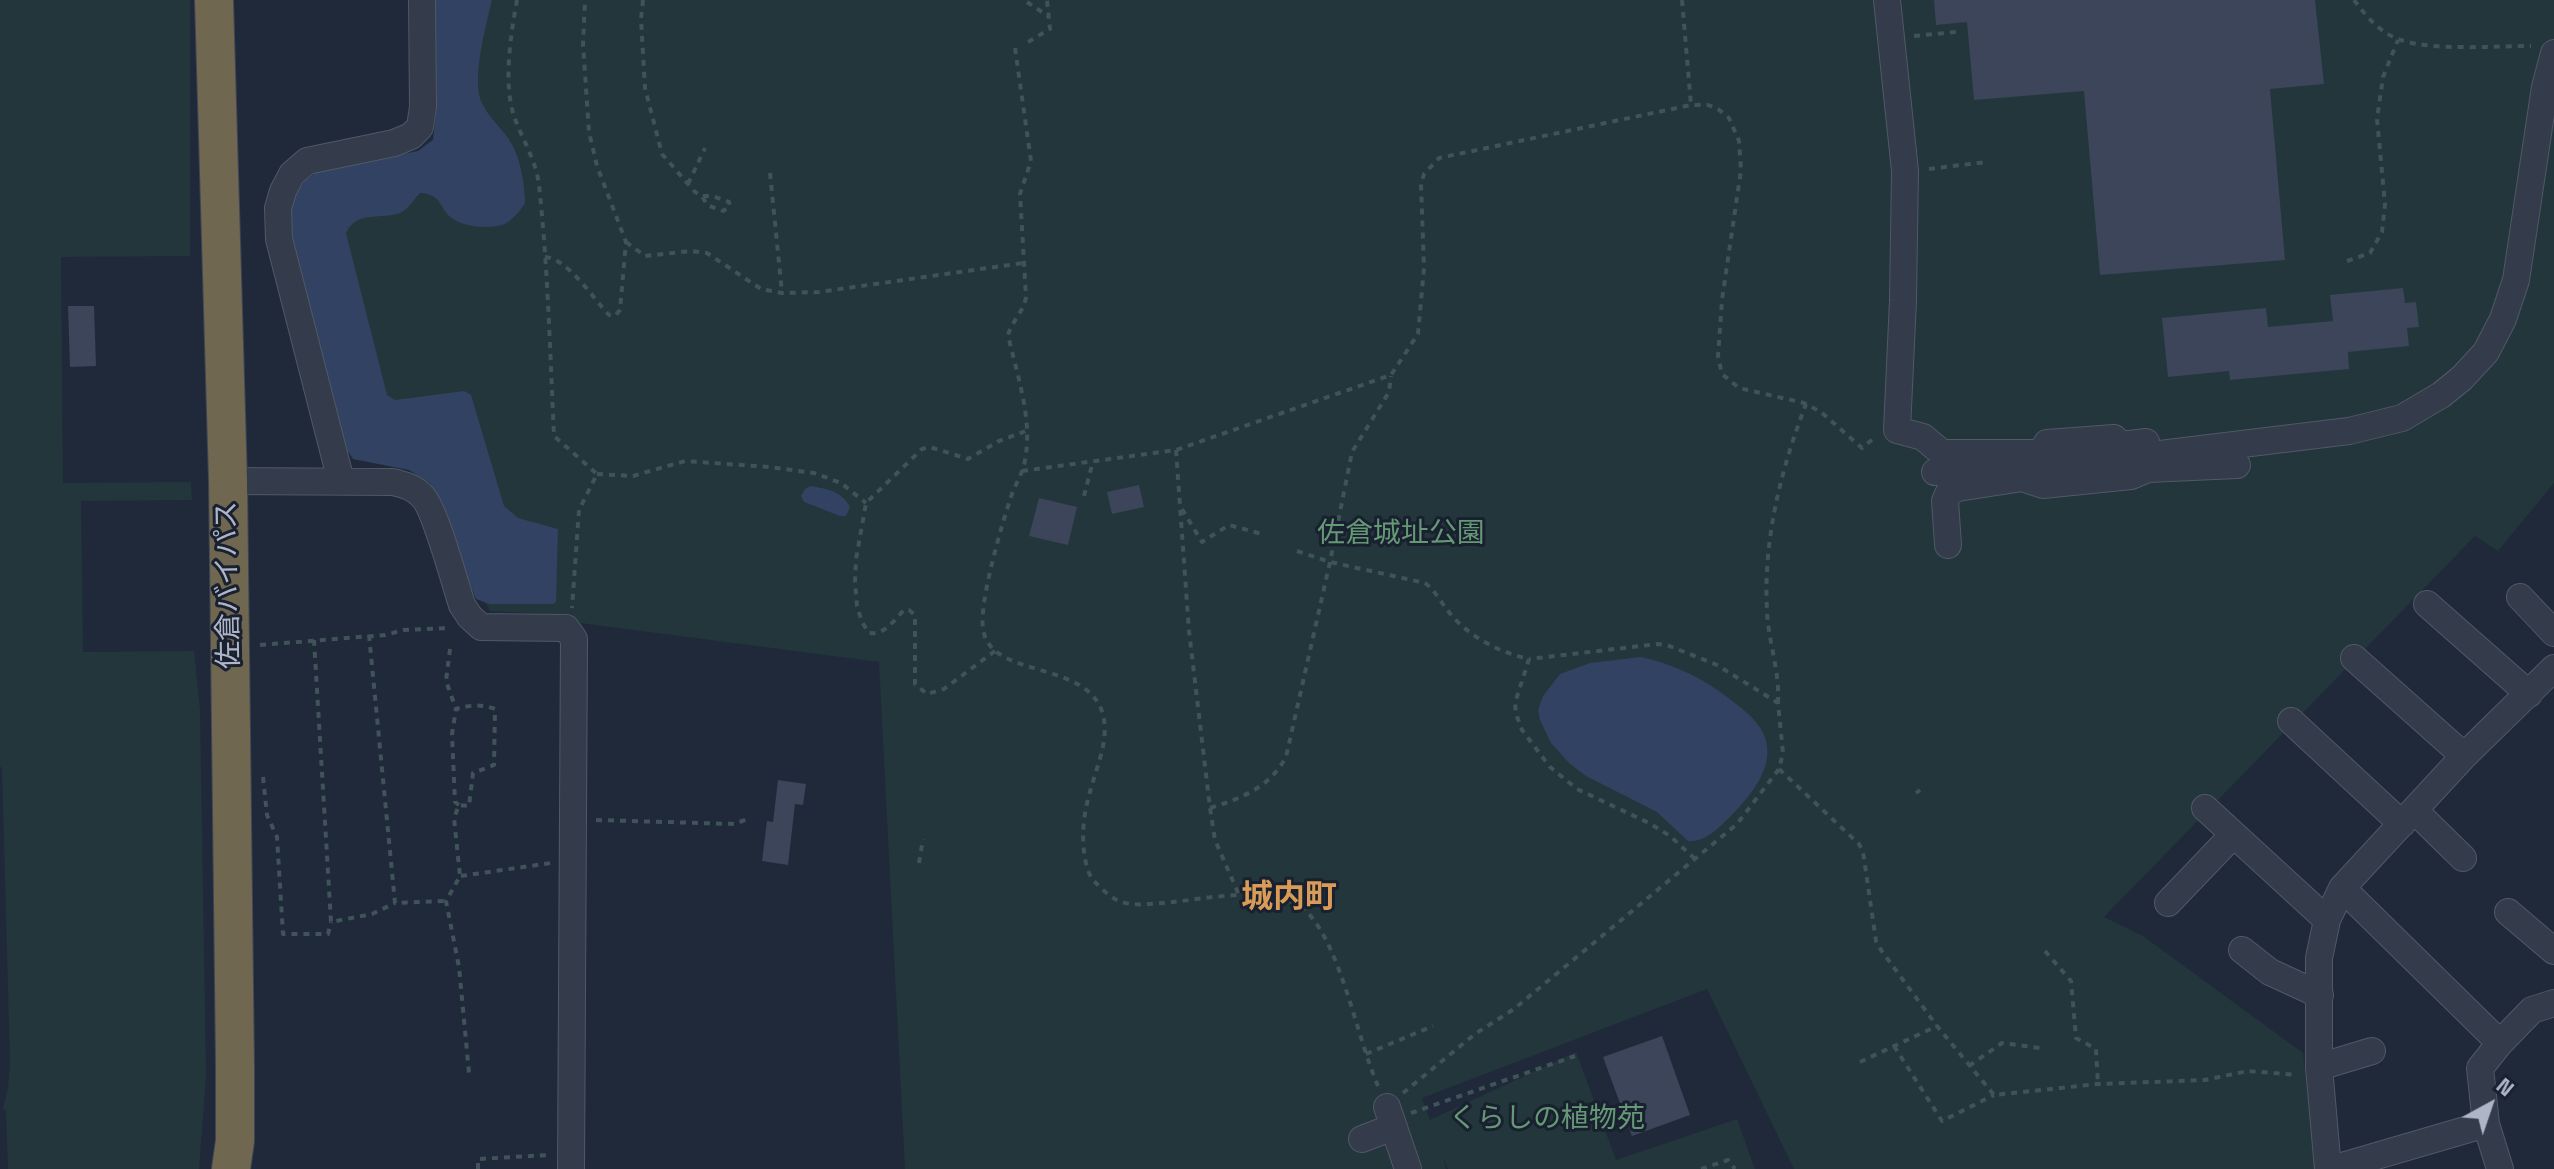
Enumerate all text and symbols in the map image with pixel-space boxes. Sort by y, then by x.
street label: 佐倉バイパス [211,501,247,669]
park label: 佐倉城址公園 [1317,517,1485,551]
district label: 城内町 [1241,879,1337,917]
north arrow [2450,1065,2530,1145]
text: N [2491,1071,2520,1102]
park label: くらしの植物苑 [1449,1102,1645,1136]

